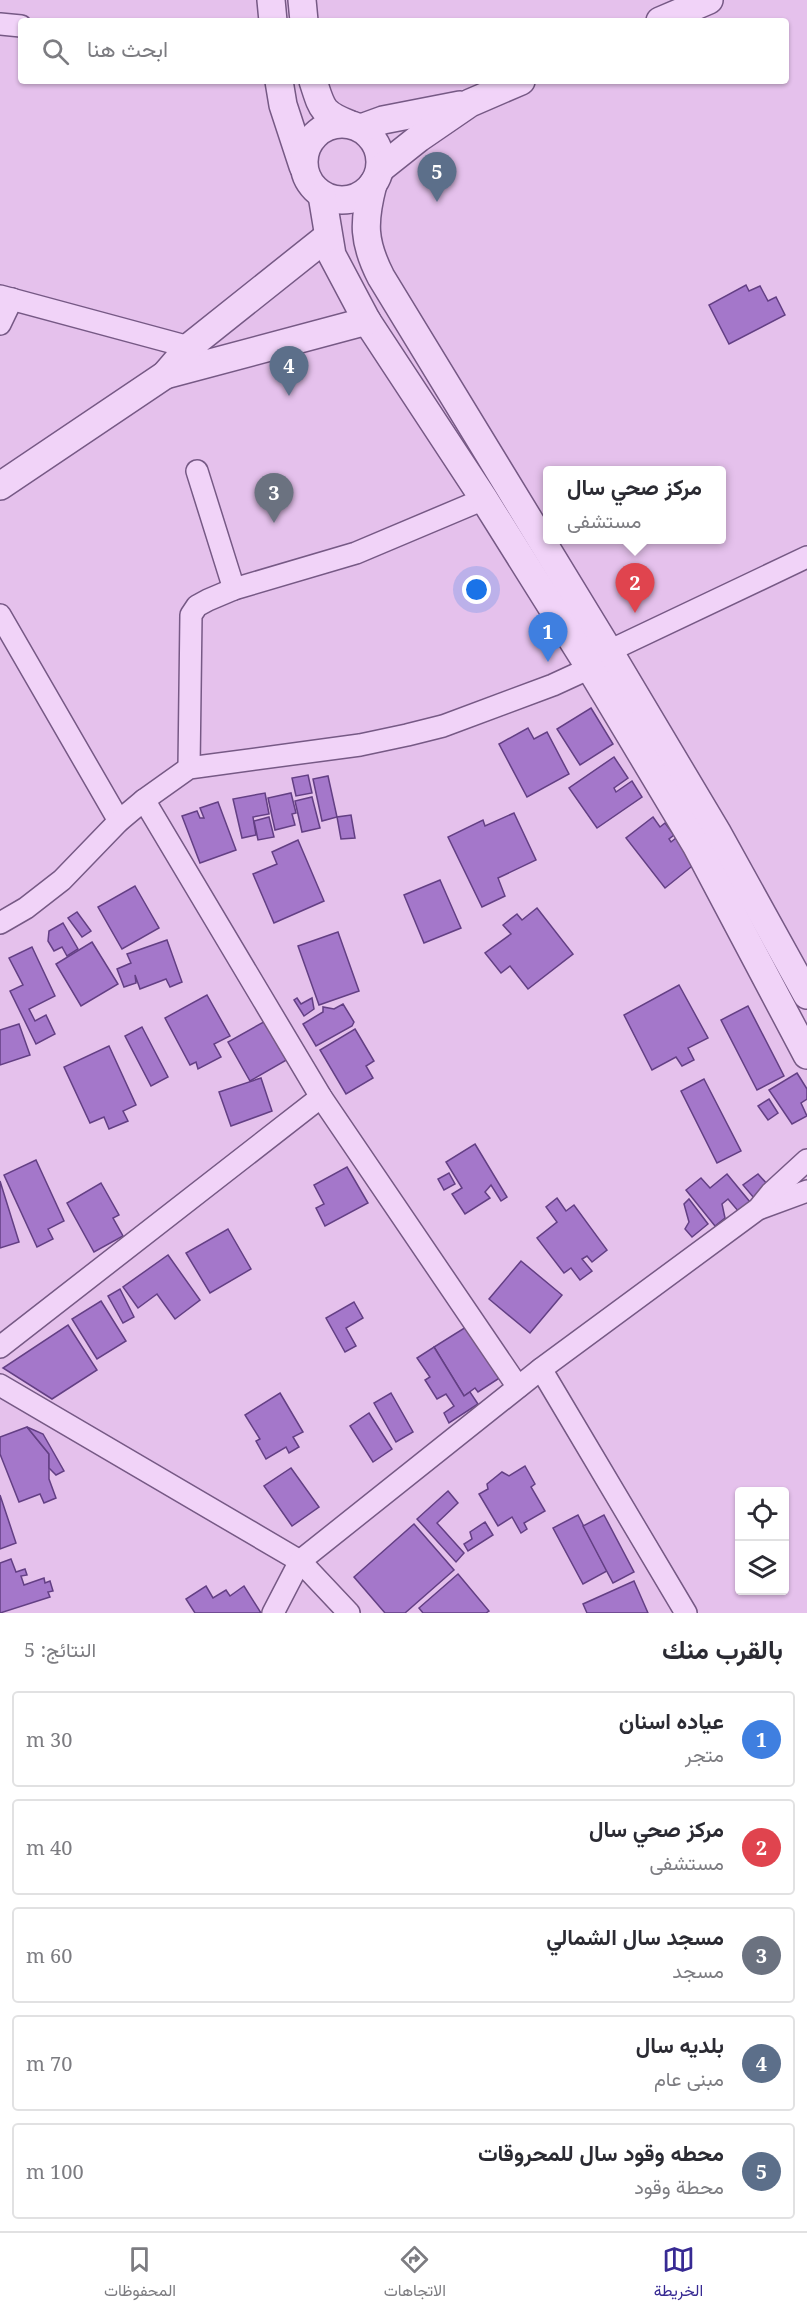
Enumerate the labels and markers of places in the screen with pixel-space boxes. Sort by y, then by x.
pin: 5 [418,152,456,202]
pin: 4 [270,346,308,396]
pin: 3 [254,474,294,523]
pin: 2 [616,564,654,613]
pin: 1 [528,612,568,662]

